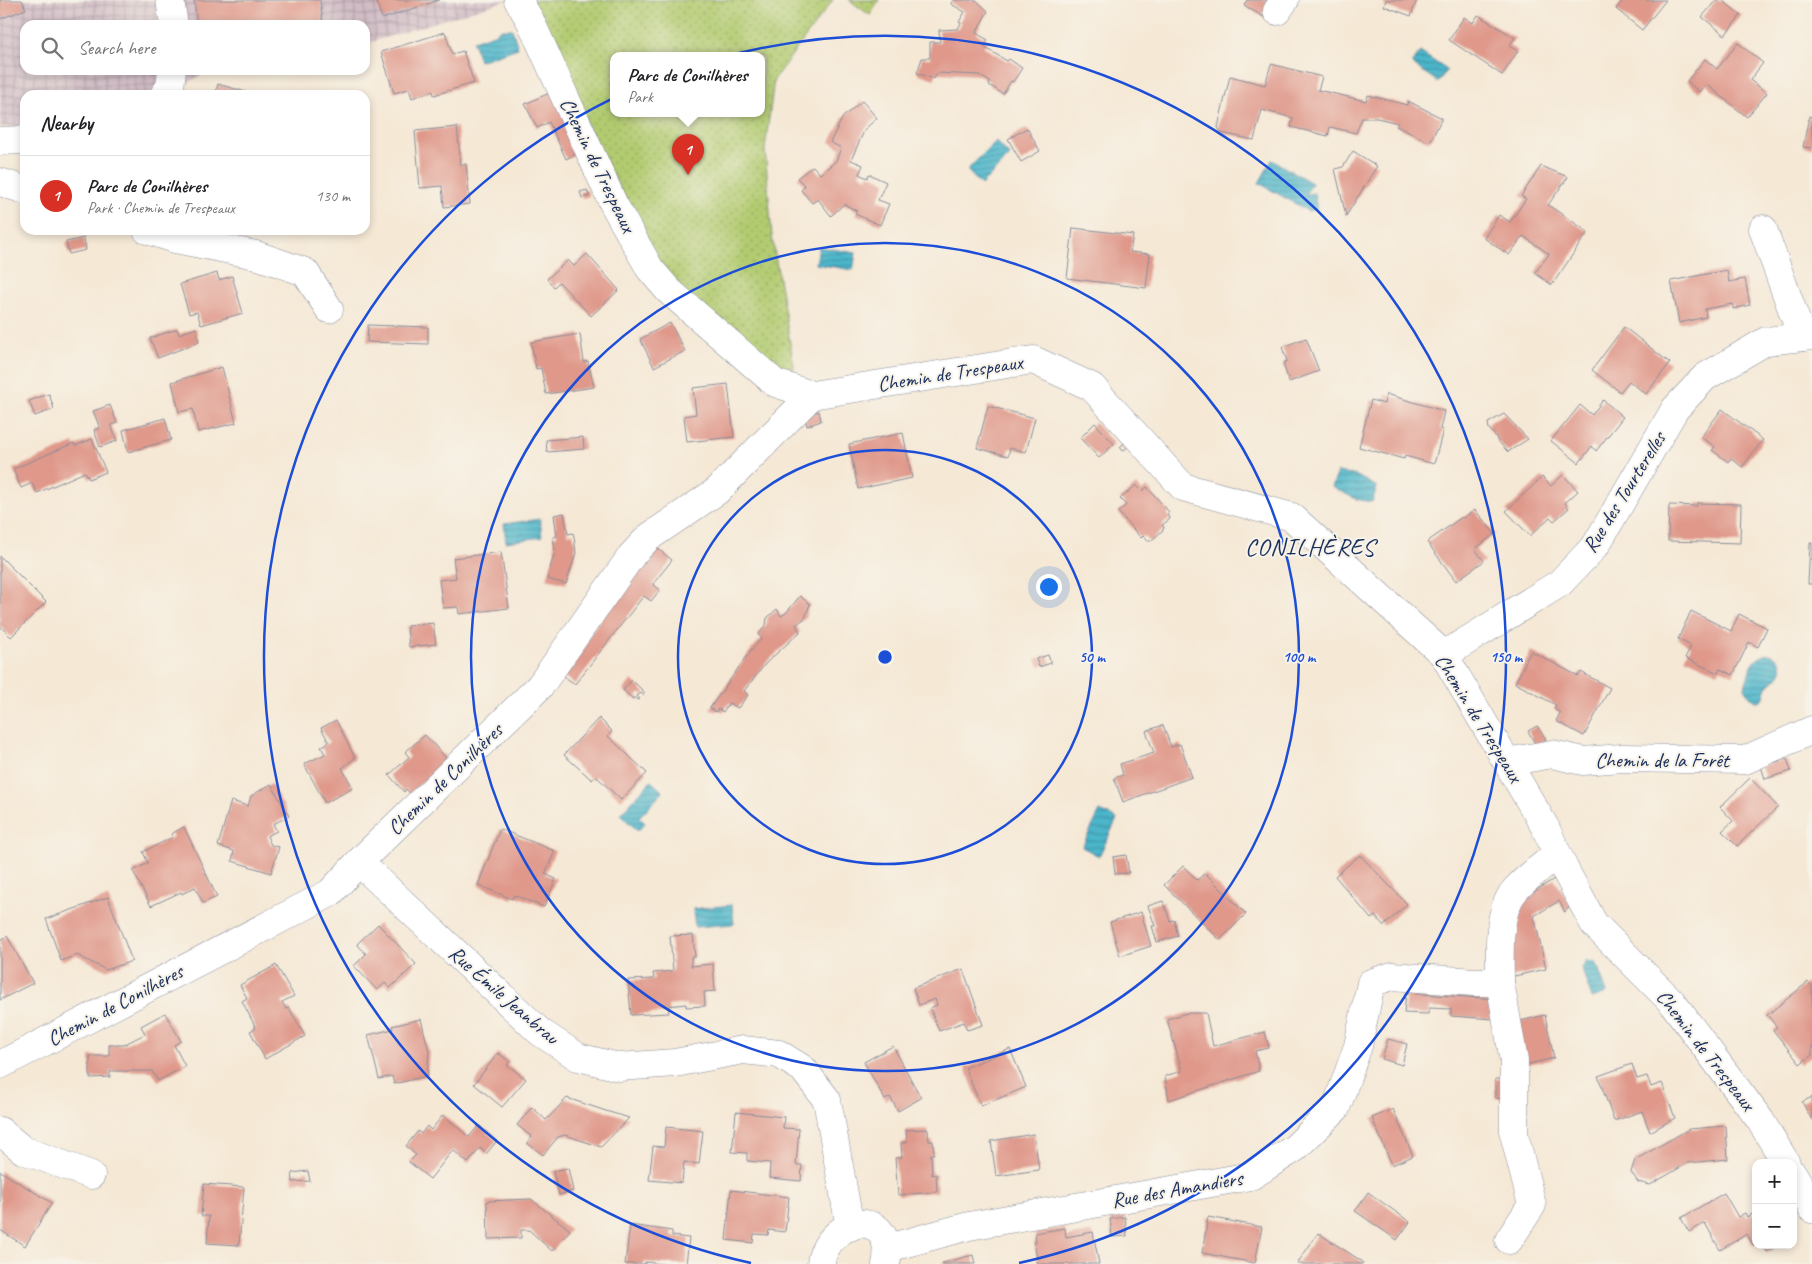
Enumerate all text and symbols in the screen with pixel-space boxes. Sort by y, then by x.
search box [20,20,370,75]
icon: search [38,34,66,62]
text: Search here [78,36,155,60]
popup [610,52,765,117]
text: Parc de Conilhères [627,63,748,87]
text: Park [627,87,653,107]
street label: Chemin de Trespeaux [554,93,643,238]
text: Nearby [40,110,93,136]
pin: 1 [672,134,704,175]
text: Parc de Conilhères [87,174,207,198]
text: 1 [52,186,60,206]
text: 130 m [316,186,350,206]
text: Park · Chemin de Trespeaux [87,198,235,218]
street label: Chemin de Trespeaux [876,348,1026,397]
street label: Rue des Tourterelles [1577,425,1672,557]
district label: CONILHÈRES [1245,532,1378,562]
your location [1036,574,1062,600]
centre of rings [876,648,894,666]
text: 50 m [1079,648,1106,667]
text: 100 m [1283,648,1317,667]
text: 150 m [1490,648,1524,667]
street label: Chemin de Trespeaux [1429,649,1530,788]
street label: Chemin de Conilhères [382,716,509,841]
street label: Chemin de la Forêt [1595,747,1731,773]
street label: Rue Émile Jeanbrau [443,940,565,1051]
street label: Chemin de Conilhères [43,957,189,1052]
street label: Chemin de Trespeaux [1651,984,1762,1117]
map controls [1752,1159,1797,1249]
button: + [1752,1159,1797,1204]
street label: Rue des Amandiers [1110,1164,1246,1213]
button: − [1752,1204,1797,1249]

